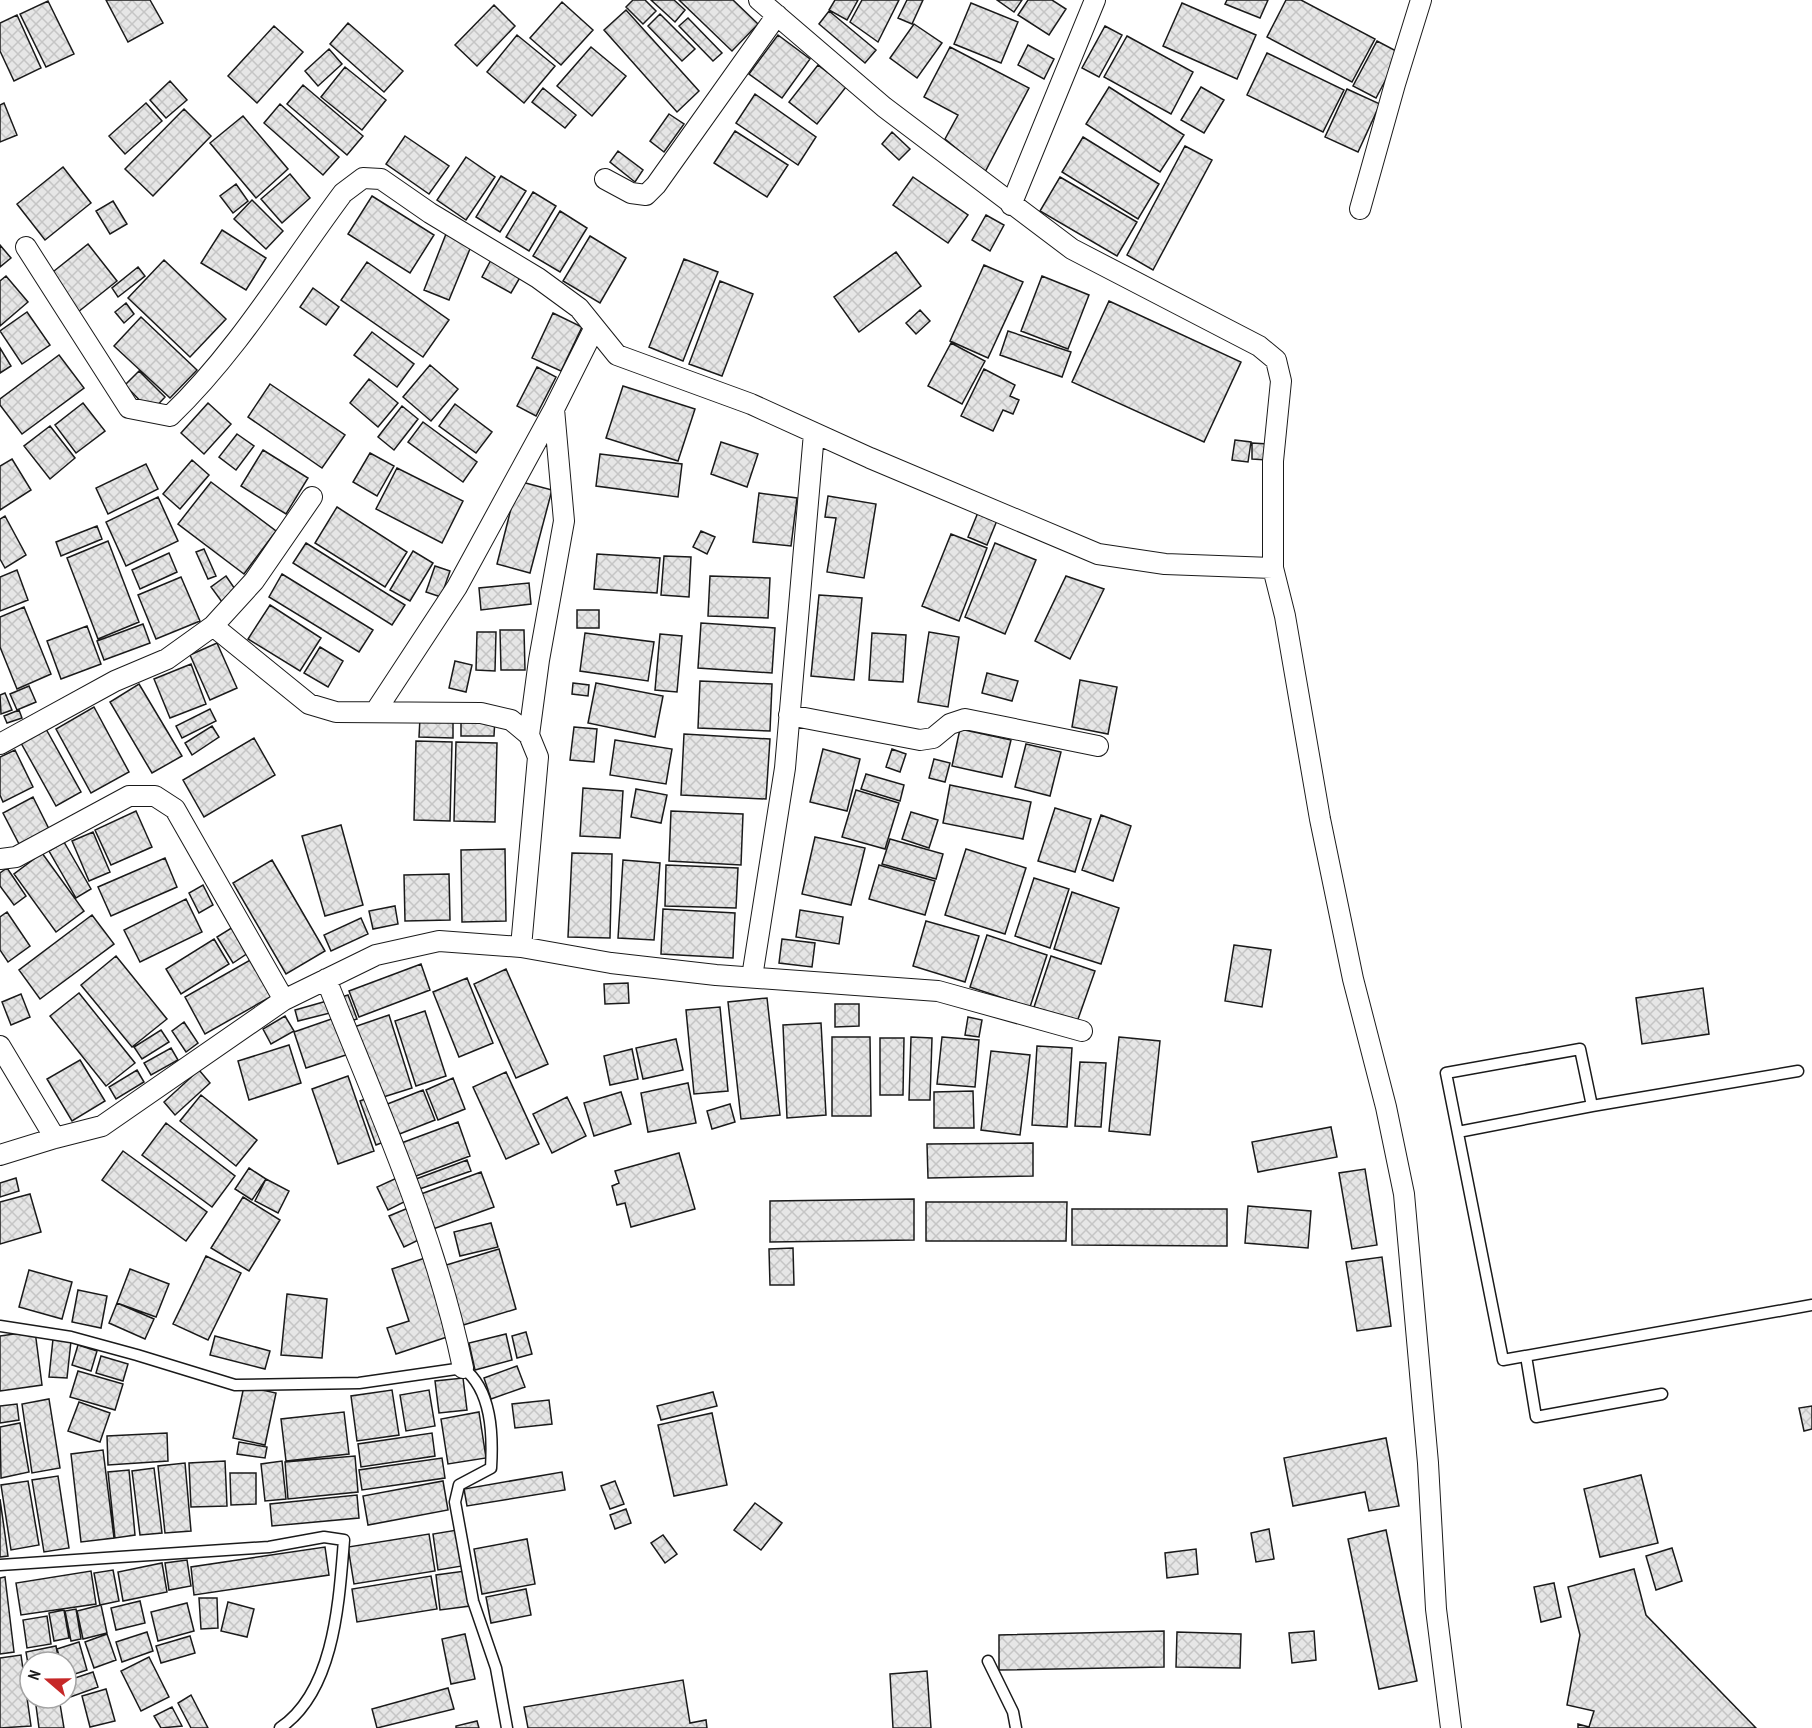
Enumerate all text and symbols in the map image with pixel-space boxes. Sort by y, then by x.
north arrow [18,1650,78,1710]
text: N [23,1667,45,1682]

